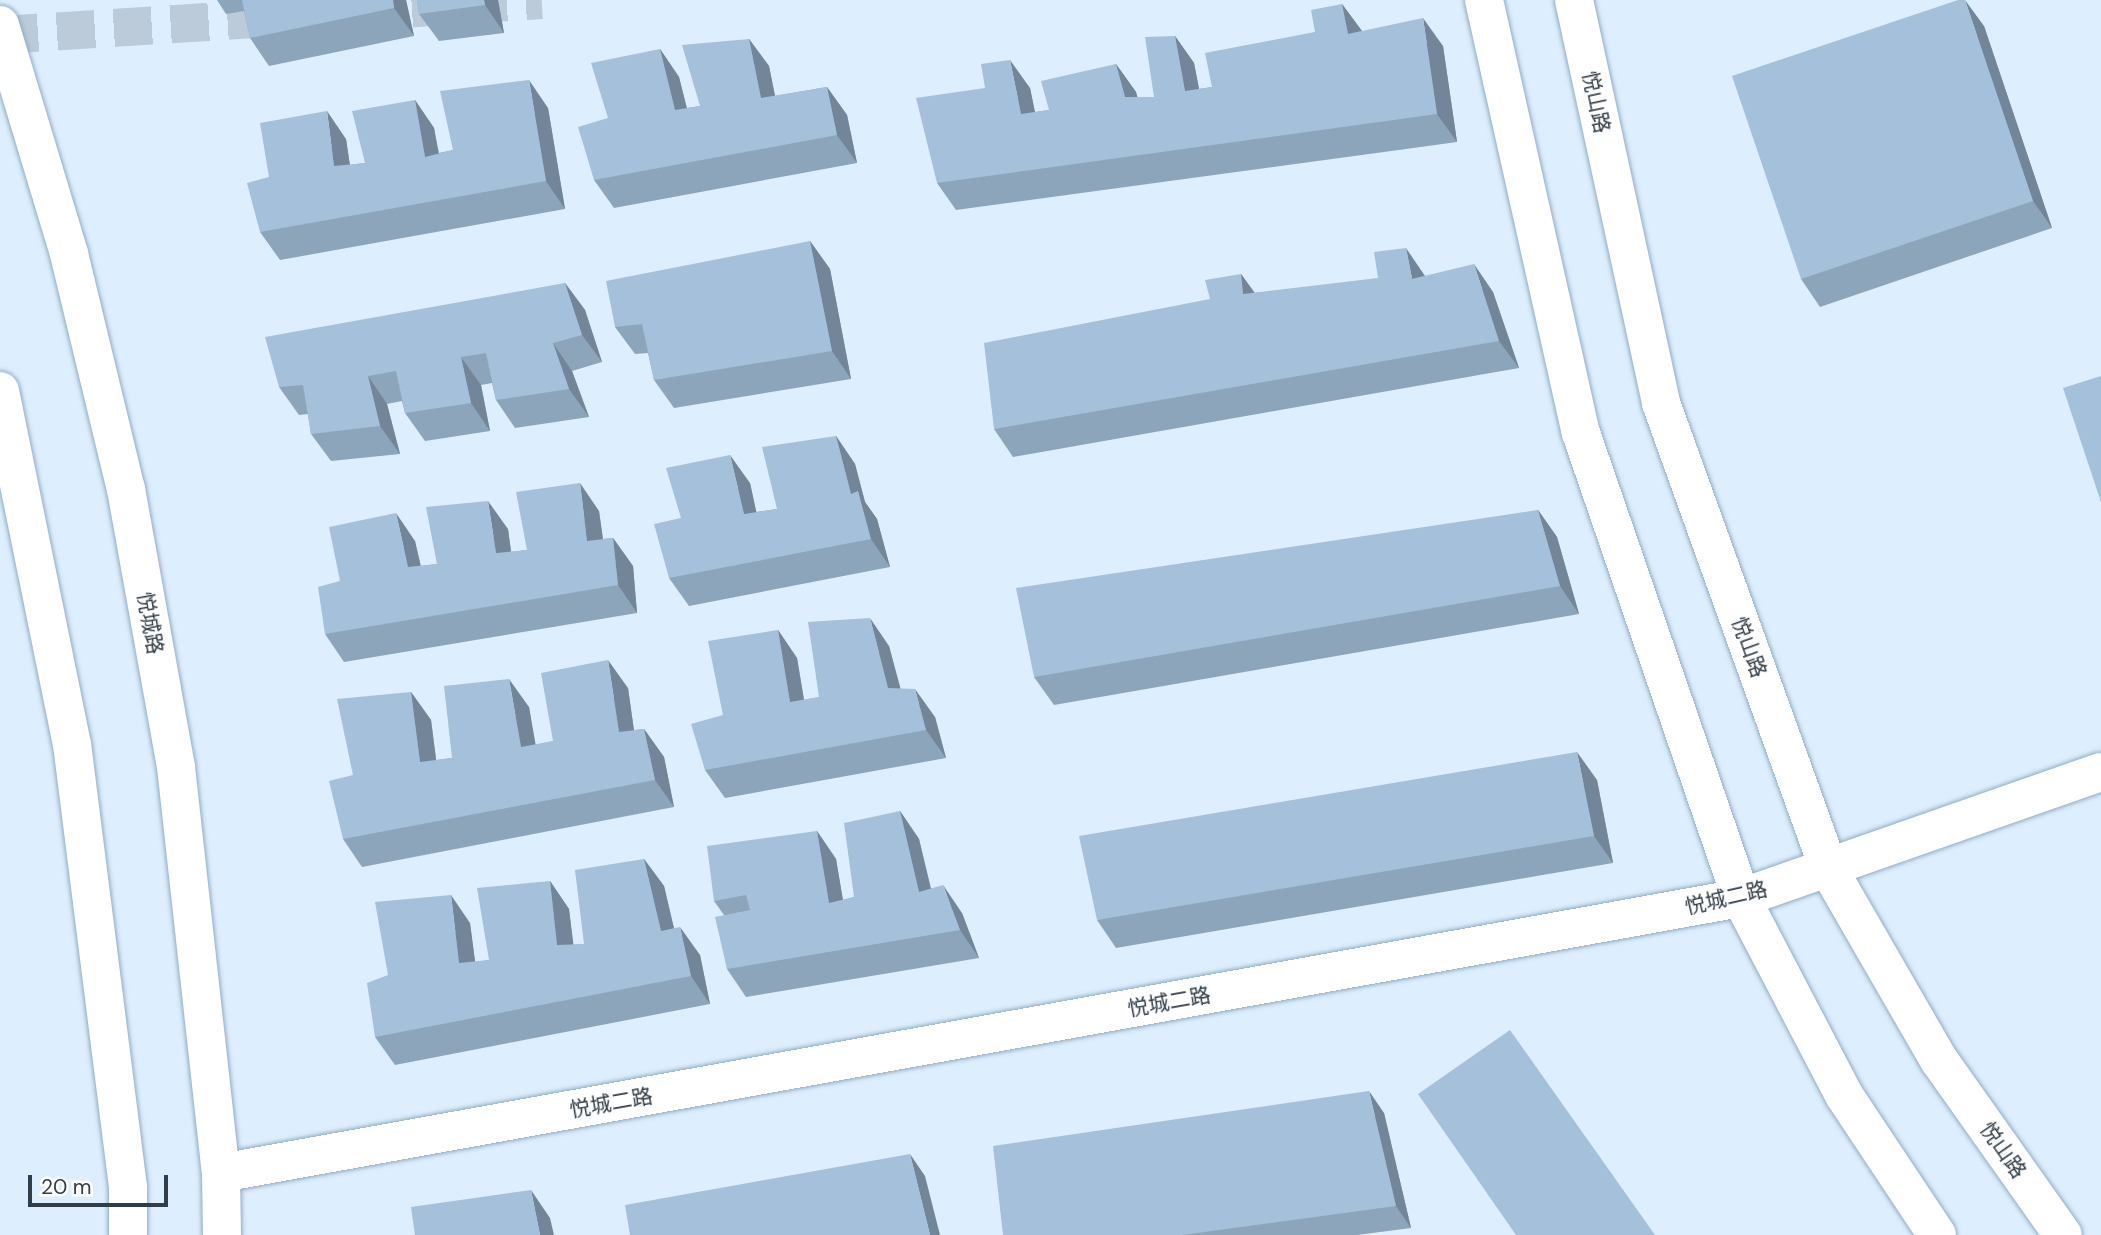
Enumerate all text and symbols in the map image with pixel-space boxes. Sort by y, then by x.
street label: 悦山路 [1577,69,1615,135]
street label: 悦城路 [132,590,168,656]
street label: 悦山路 [1726,613,1772,681]
street label: 悦城二路 [1682,876,1770,920]
street label: 悦城二路 [1125,982,1213,1022]
street label: 悦城二路 [567,1083,655,1123]
street label: 悦山路 [1975,1117,2031,1183]
scale bar [32,1162,172,1206]
text: 20 m [41,1173,92,1201]

